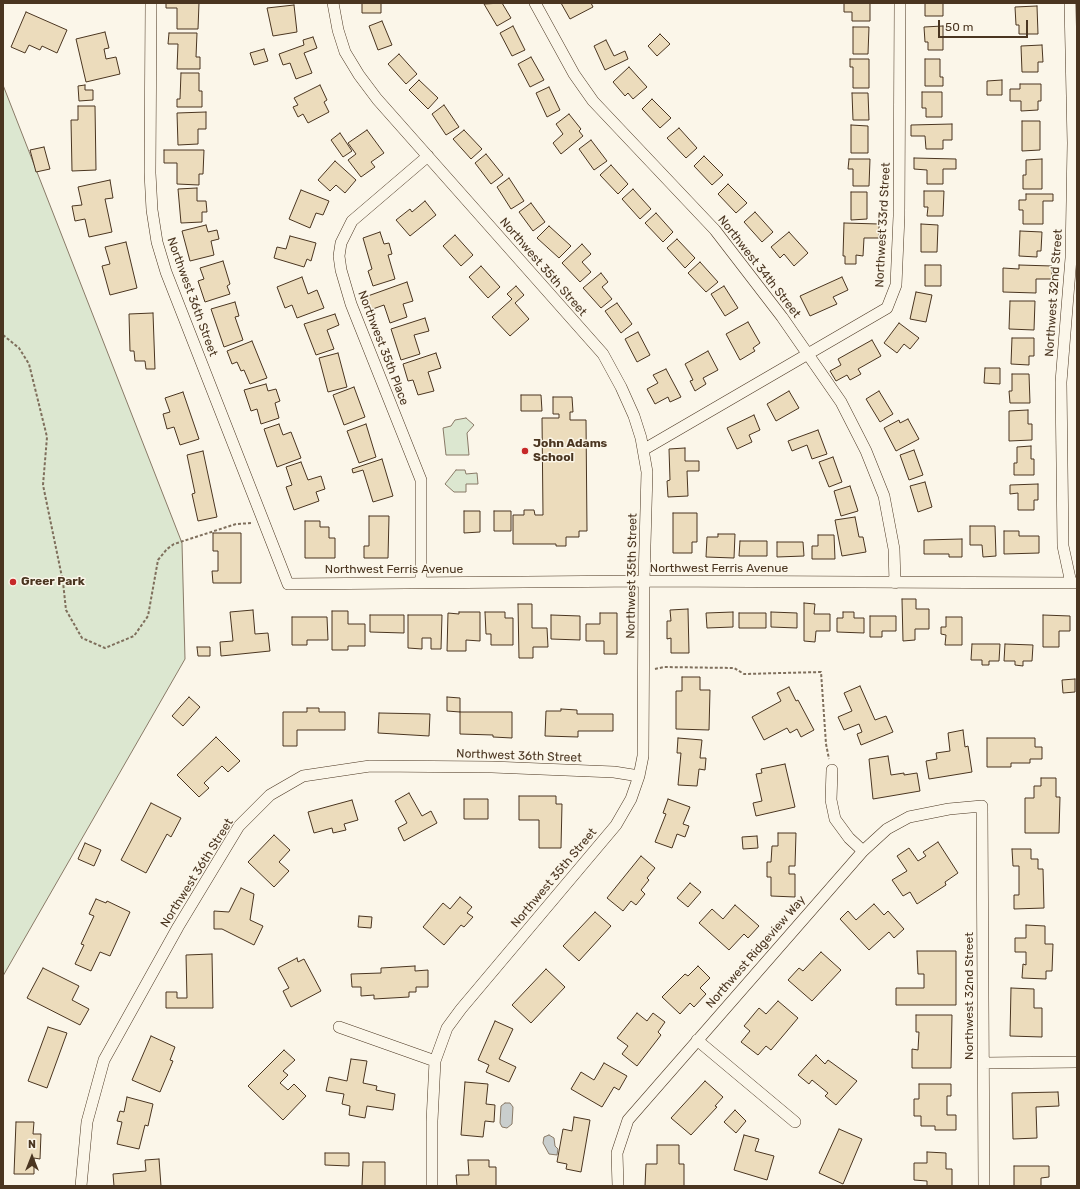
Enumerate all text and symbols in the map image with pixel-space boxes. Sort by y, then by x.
scale bar [940,12,1030,38]
text: 50 m [945,20,973,34]
street label: Northwest 33rd Street [873,162,893,288]
street label: Northwest 34th Street [715,213,803,321]
street label: Northwest 35th Street [496,215,590,319]
street label: Northwest 32nd Street [1042,229,1066,357]
street label: Northwest 36th Street [164,235,220,359]
street label: Northwest 35th Place [355,289,411,407]
place label: John Adams School [533,437,607,465]
marker: John Adams School [520,446,530,456]
street label: Northwest 35th Street [624,513,640,639]
street label: Northwest Ferris Avenue [650,562,788,576]
street label: Northwest Ferris Avenue [325,563,463,577]
place label: Greer Park [21,575,85,589]
marker: Greer Park [8,577,18,587]
street label: Northwest 36th Street [456,747,582,765]
street label: Northwest 36th Street [158,816,236,930]
street label: Northwest 35th Street [508,825,600,931]
street label: Northwest Ridgeview Way [703,893,809,1011]
street label: Northwest 32nd Street [963,932,977,1060]
north arrow [12,1137,52,1177]
text: N [28,1138,36,1151]

